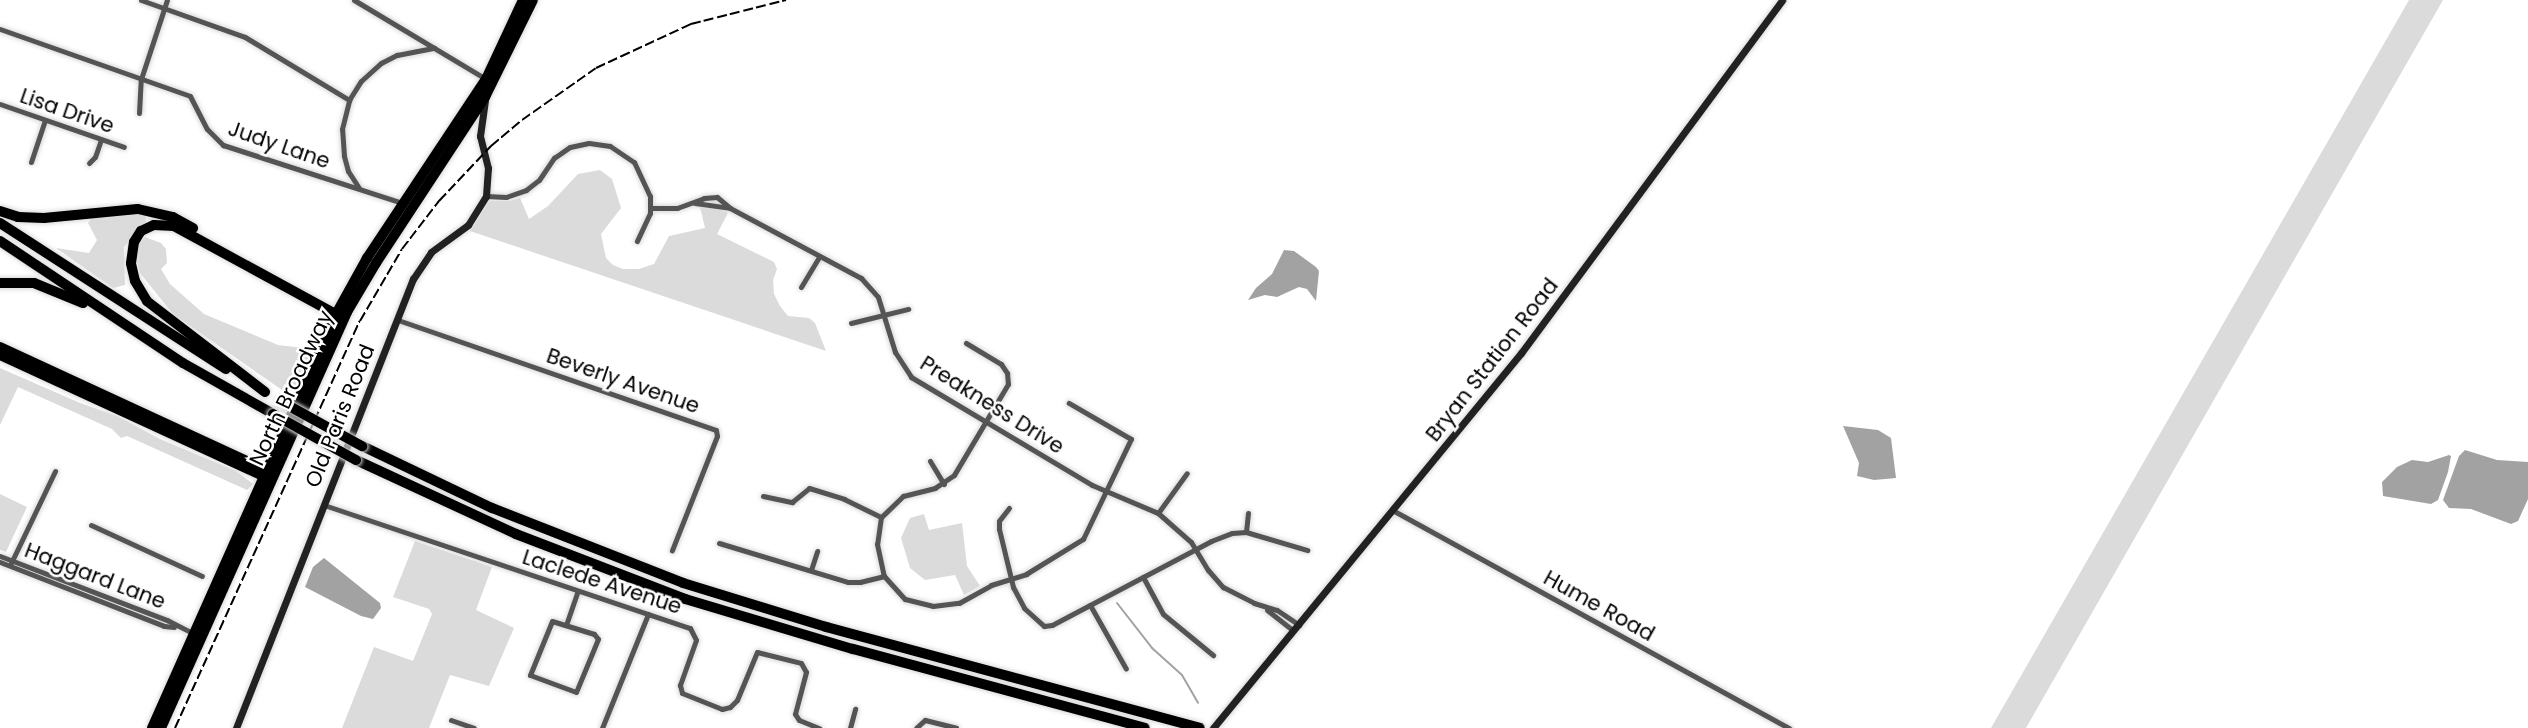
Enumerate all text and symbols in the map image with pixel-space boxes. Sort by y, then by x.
street label: Lisa Drive [17,83,117,139]
street label: Judy Lane [225,116,333,174]
street label: Bryan Station Road [1421,274,1563,446]
street label: North Broadway [244,306,338,470]
street label: Old Paris Road [300,341,380,491]
street label: Beverly Avenue [543,343,703,419]
street label: Preakness Drive [916,351,1068,459]
street label: Haggard Lane [21,538,169,614]
street label: Laclede Avenue [519,544,685,620]
street label: Hume Road [1539,565,1659,647]

